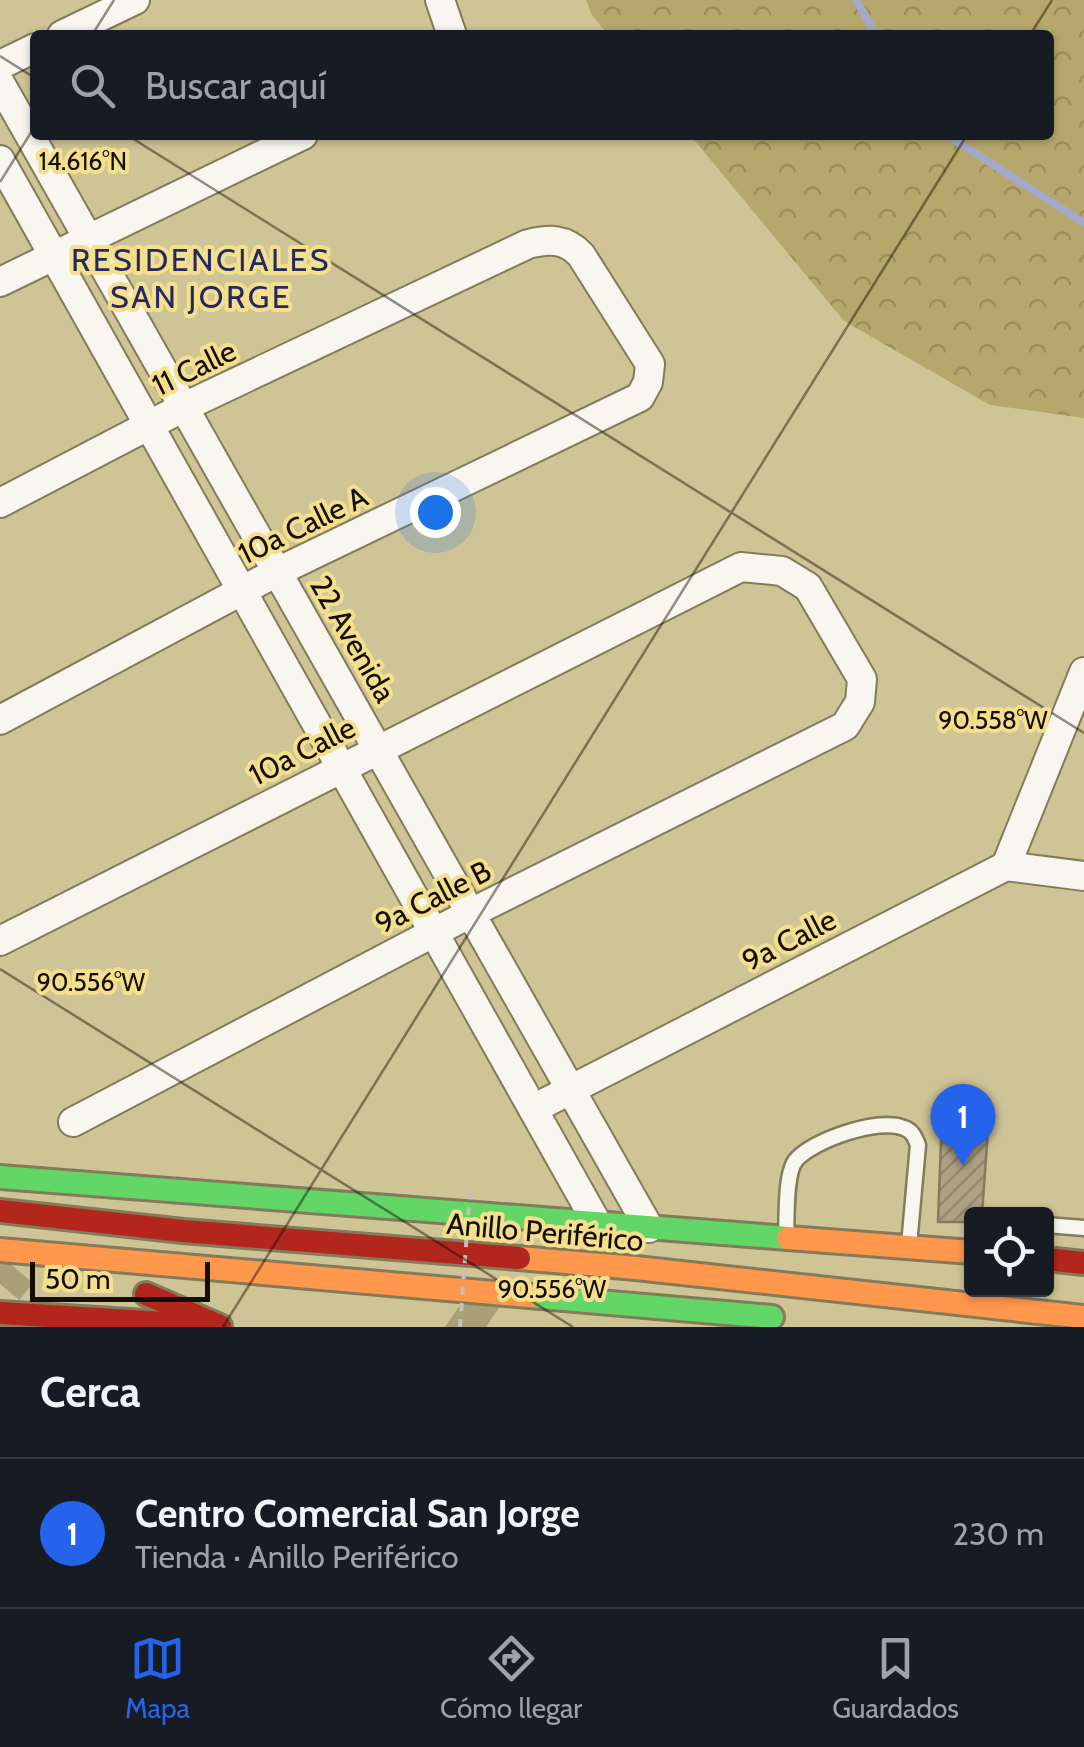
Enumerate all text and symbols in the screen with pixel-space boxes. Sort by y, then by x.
search box [30,30,1054,140]
icon: search [65,58,120,113]
text: Buscar aquí [145,62,327,109]
text: 14.616°N [39,146,127,176]
district label: RESIDENCIALES SAN JORGE [71,240,331,316]
street label: 11 Calle [146,332,242,404]
street label: 10a Calle A [232,478,374,572]
your location [410,487,461,538]
street label: 22 Avenida [302,569,404,709]
text: 90.558°W [938,705,1048,735]
street label: 10a Calle [243,709,361,793]
street label: 9a Calle B [369,852,497,942]
street label: 9a Calle [736,901,842,979]
text: 90.556°W [37,967,145,997]
pin: 1 [930,1084,996,1166]
street label: Anillo Periférico [445,1205,645,1259]
map controls [964,1207,1054,1297]
button: locate [964,1207,1054,1297]
scale bar [30,1257,210,1302]
text: 50 m [45,1262,111,1296]
text: 90.556°W [498,1274,606,1304]
text: Cerca [40,1366,140,1418]
text: Centro Comercial San Jorge [135,1490,580,1537]
text: 1 [67,1514,78,1553]
text: 230 m [952,1514,1044,1553]
text: Tienda · Anillo Periférico [135,1537,459,1576]
tab: Mapa [125,1631,190,1725]
tab: Cómo llegar [440,1631,582,1725]
tab: Guardados [832,1631,959,1725]

